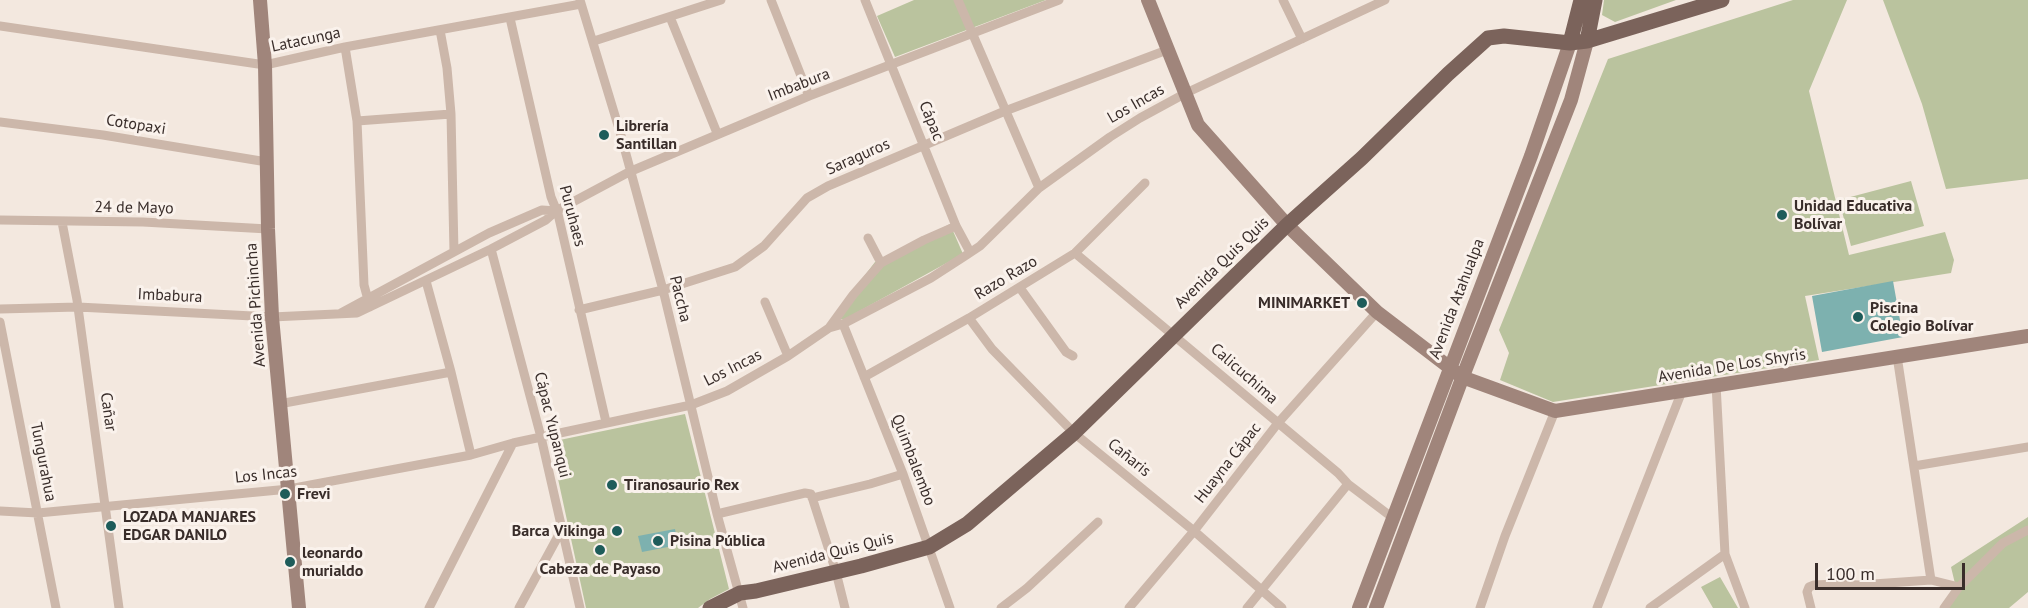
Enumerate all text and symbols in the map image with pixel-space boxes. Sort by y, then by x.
street label: Latacunga [270,23,342,57]
street label: Imbabura [765,64,833,106]
street label: Los Incas [1104,80,1168,128]
street label: Cápac [914,98,948,144]
street label: Cotopaxi [105,111,167,139]
place label: Librería Santillan [616,116,677,154]
marker: Librería Santillan [597,128,611,142]
street label: Saraguros [823,134,893,180]
street label: Puruhaes [555,183,589,249]
place label: Unidad Educativa Bolívar [1794,196,1912,234]
street label: 24 de Mayo [94,198,174,218]
marker: Unidad Educativa Bolívar [1775,208,1789,222]
street label: Avenida Quis Quis [1171,213,1273,313]
street label: Avenida Atahualpa [1425,236,1489,362]
street label: Avenida Pichincha [242,242,270,368]
street label: Razo Razo [971,252,1041,304]
street label: Paccha [665,274,695,324]
street label: Imbabura [137,285,203,307]
place label: MINIMARKET [1258,293,1350,313]
marker: MINIMARKET [1355,296,1369,310]
place label: Piscina Colegio Bolívar [1870,298,1973,336]
marker: Piscina Colegio Bolívar [1851,310,1865,324]
street label: Calicuchima [1206,340,1282,408]
street label: Los Incas [701,345,765,391]
street label: Avenida De Los Shyris [1657,345,1807,387]
street label: Cápac Yupanqui [530,370,574,480]
street label: Cañar [96,391,120,433]
street label: Quimbalembo [887,412,939,508]
street label: Huayna Cápac [1191,419,1265,507]
street label: Tungurahua [26,421,60,503]
street label: Cañaris [1104,435,1154,481]
street label: Los Incas [234,462,298,488]
place label: Tiranosaurio Rex [624,475,739,495]
marker: Tiranosaurio Rex [605,478,619,492]
place label: Frevi [297,484,331,504]
marker: Frevi [278,487,292,501]
place label: LOZADA MANJARES EDGAR DANILO [123,507,256,545]
marker: LOZADA MANJARES EDGAR DANILO [104,519,118,533]
place label: Barca Vikinga [512,521,605,541]
marker: Barca Vikinga [610,524,624,538]
street label: Avenida Quis Quis [771,529,895,577]
place label: Pisina Pública [670,531,765,551]
marker: Pisina Pública [651,534,665,548]
place label: leonardo murialdo [302,543,363,581]
marker: Cabeza de Payaso [593,543,607,557]
scale bar [1818,551,1968,589]
marker: leonardo murialdo [283,555,297,569]
place label: Cabeza de Payaso [540,559,660,579]
text: 100 m [1826,562,1875,585]

